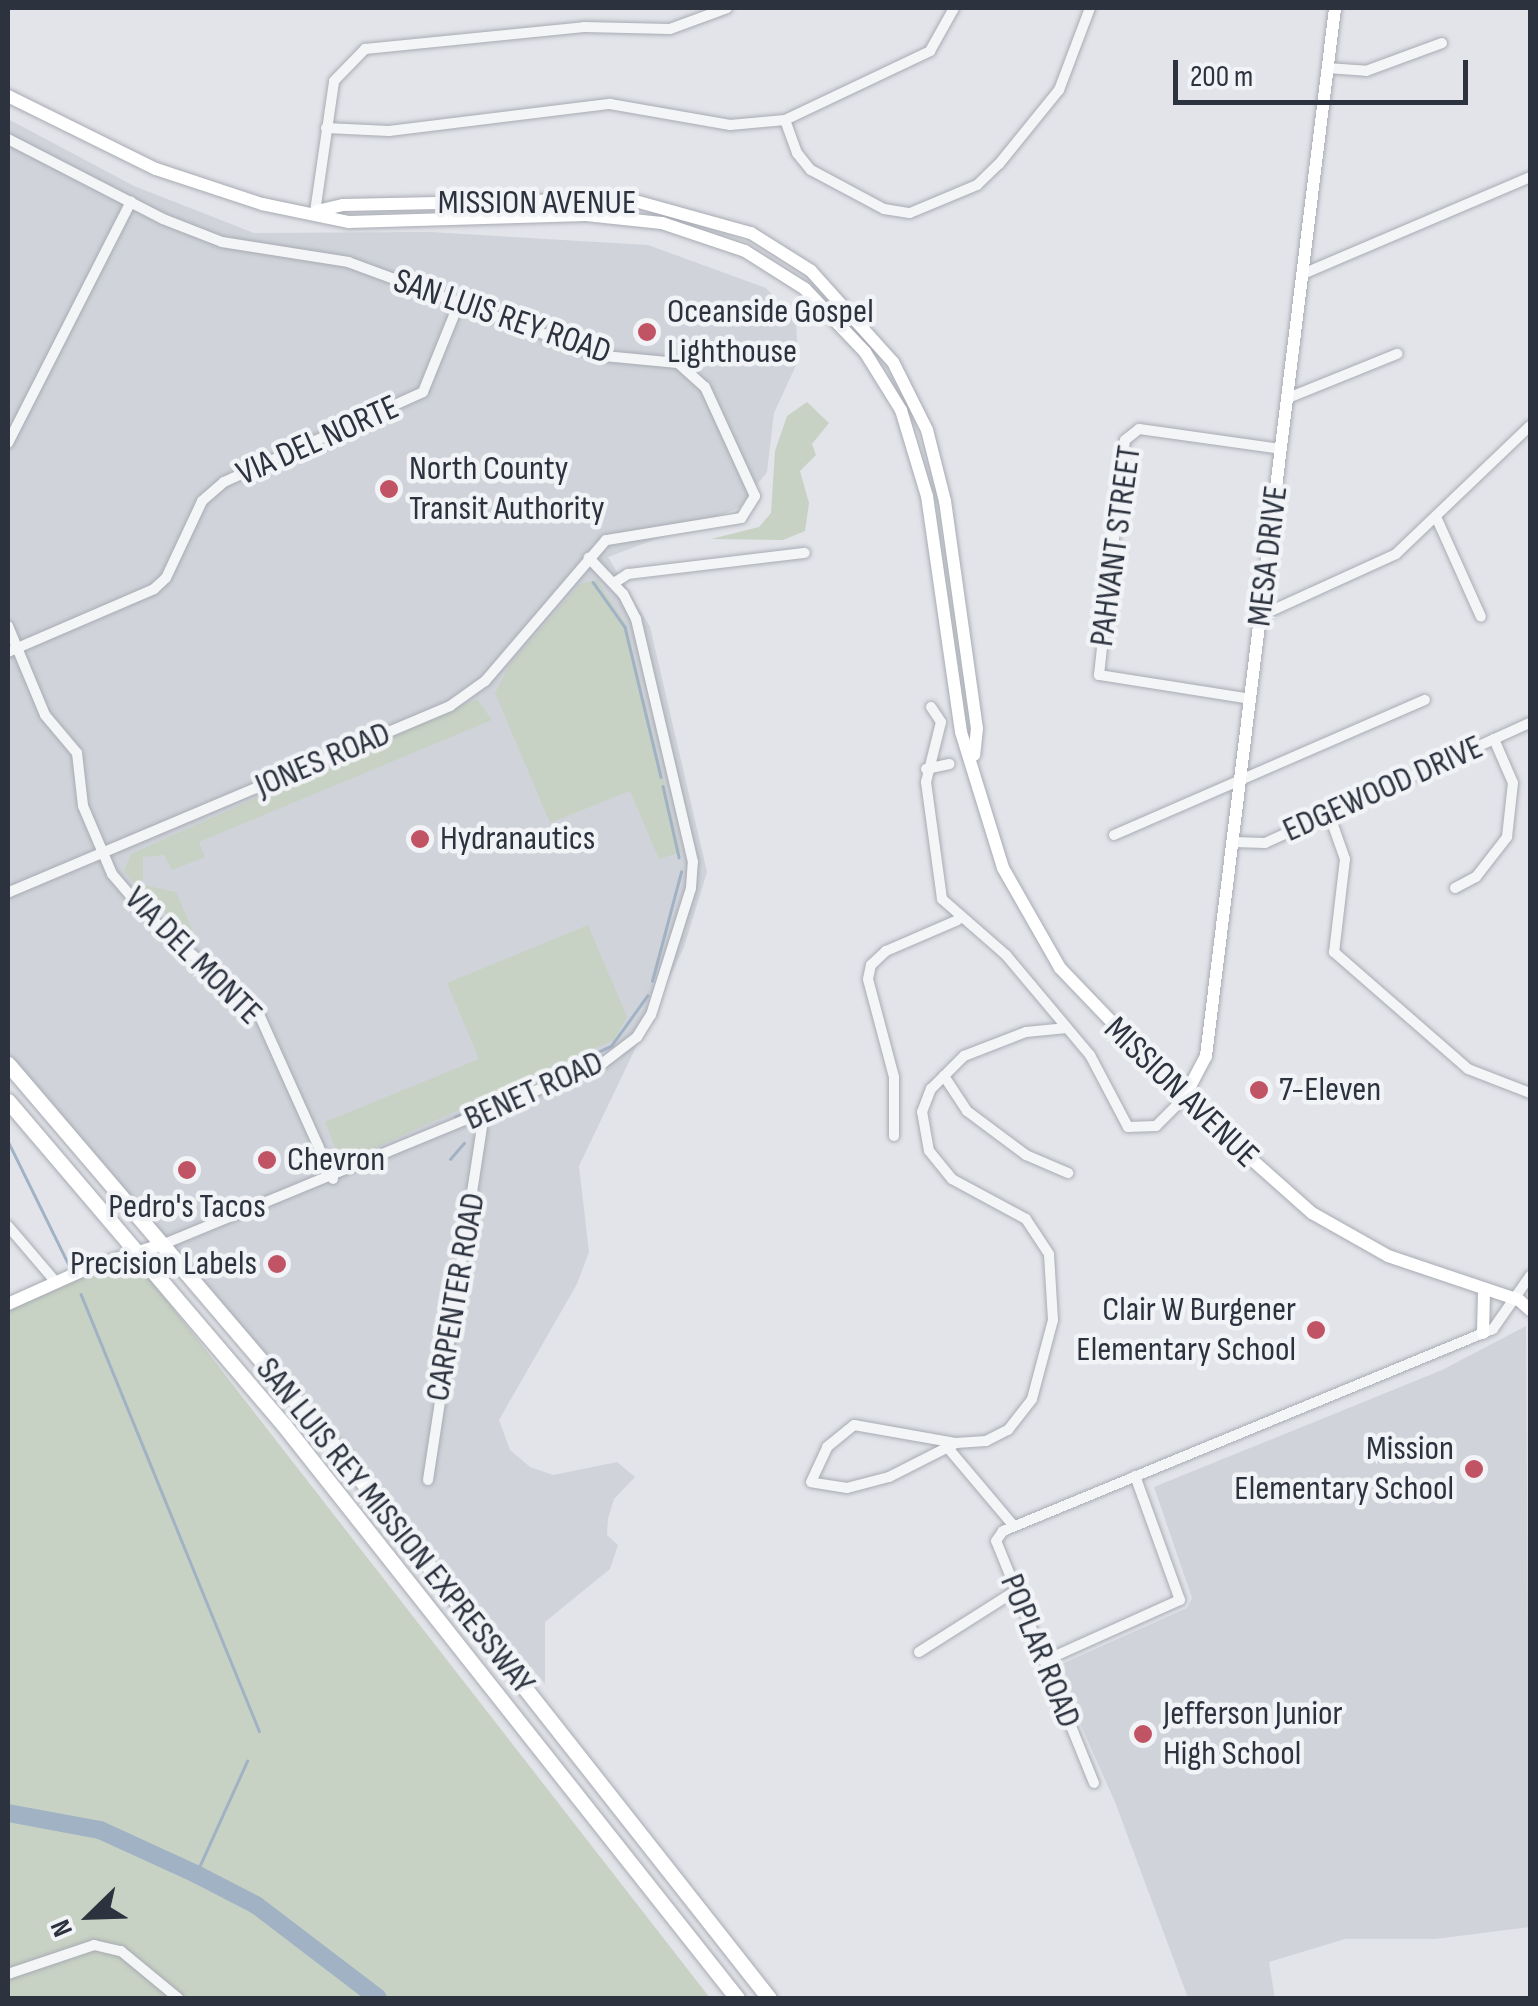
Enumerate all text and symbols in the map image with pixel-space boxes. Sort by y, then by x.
scale bar [1178,40,1473,102]
text: 200 m [1190,59,1253,95]
street label: MISSION AVENUE [438,182,636,224]
street label: SAN LUIS REY ROAD [388,260,616,374]
place label: Oceanside Gospel Lighthouse [667,291,874,373]
marker: Oceanside Gospel Lighthouse [636,321,658,343]
street label: VIA DEL NORTE [230,387,406,495]
street label: PAHVANT STREET [1081,443,1151,649]
place label: North County Transit Authority [409,448,604,530]
marker: North County Transit Authority [378,478,400,500]
street label: MESA DRIVE [1239,483,1297,629]
street label: JONES ROAD [249,713,397,807]
street label: EDGEWOOD DRIVE [1277,726,1489,852]
place label: Hydranautics [440,818,595,860]
marker: Hydranautics [409,828,431,850]
street label: VIA DEL MONTE [115,878,271,1034]
street label: MISSION AVENUE [1095,1009,1267,1177]
street label: BENET ROAD [458,1042,610,1140]
place label: 7-Eleven [1279,1069,1381,1111]
marker: 7-Eleven [1248,1079,1270,1101]
place label: Chevron [287,1139,385,1181]
marker: Chevron [256,1149,278,1171]
marker: Pedro's Tacos [176,1159,198,1181]
place label: Pedro's Tacos [108,1186,266,1228]
street label: CARPENTER ROAD [417,1190,495,1404]
place label: Precision Labels [70,1243,257,1285]
marker: Precision Labels [266,1253,288,1275]
place label: Clair W Burgener Elementary School [1076,1289,1296,1371]
marker: Clair W Burgener Elementary School [1305,1319,1327,1341]
street label: SAN LUIS REY MISSION EXPRESSWAY [246,1349,544,1703]
place label: Mission Elementary School [1234,1428,1454,1510]
marker: Mission Elementary School [1463,1458,1485,1480]
street label: POPLAR ROAD [990,1568,1090,1734]
place label: Jefferson Junior High School [1163,1693,1343,1775]
marker: Jefferson Junior High School [1132,1723,1154,1745]
north arrow [40,1866,140,1966]
text: N [44,1915,80,1941]

